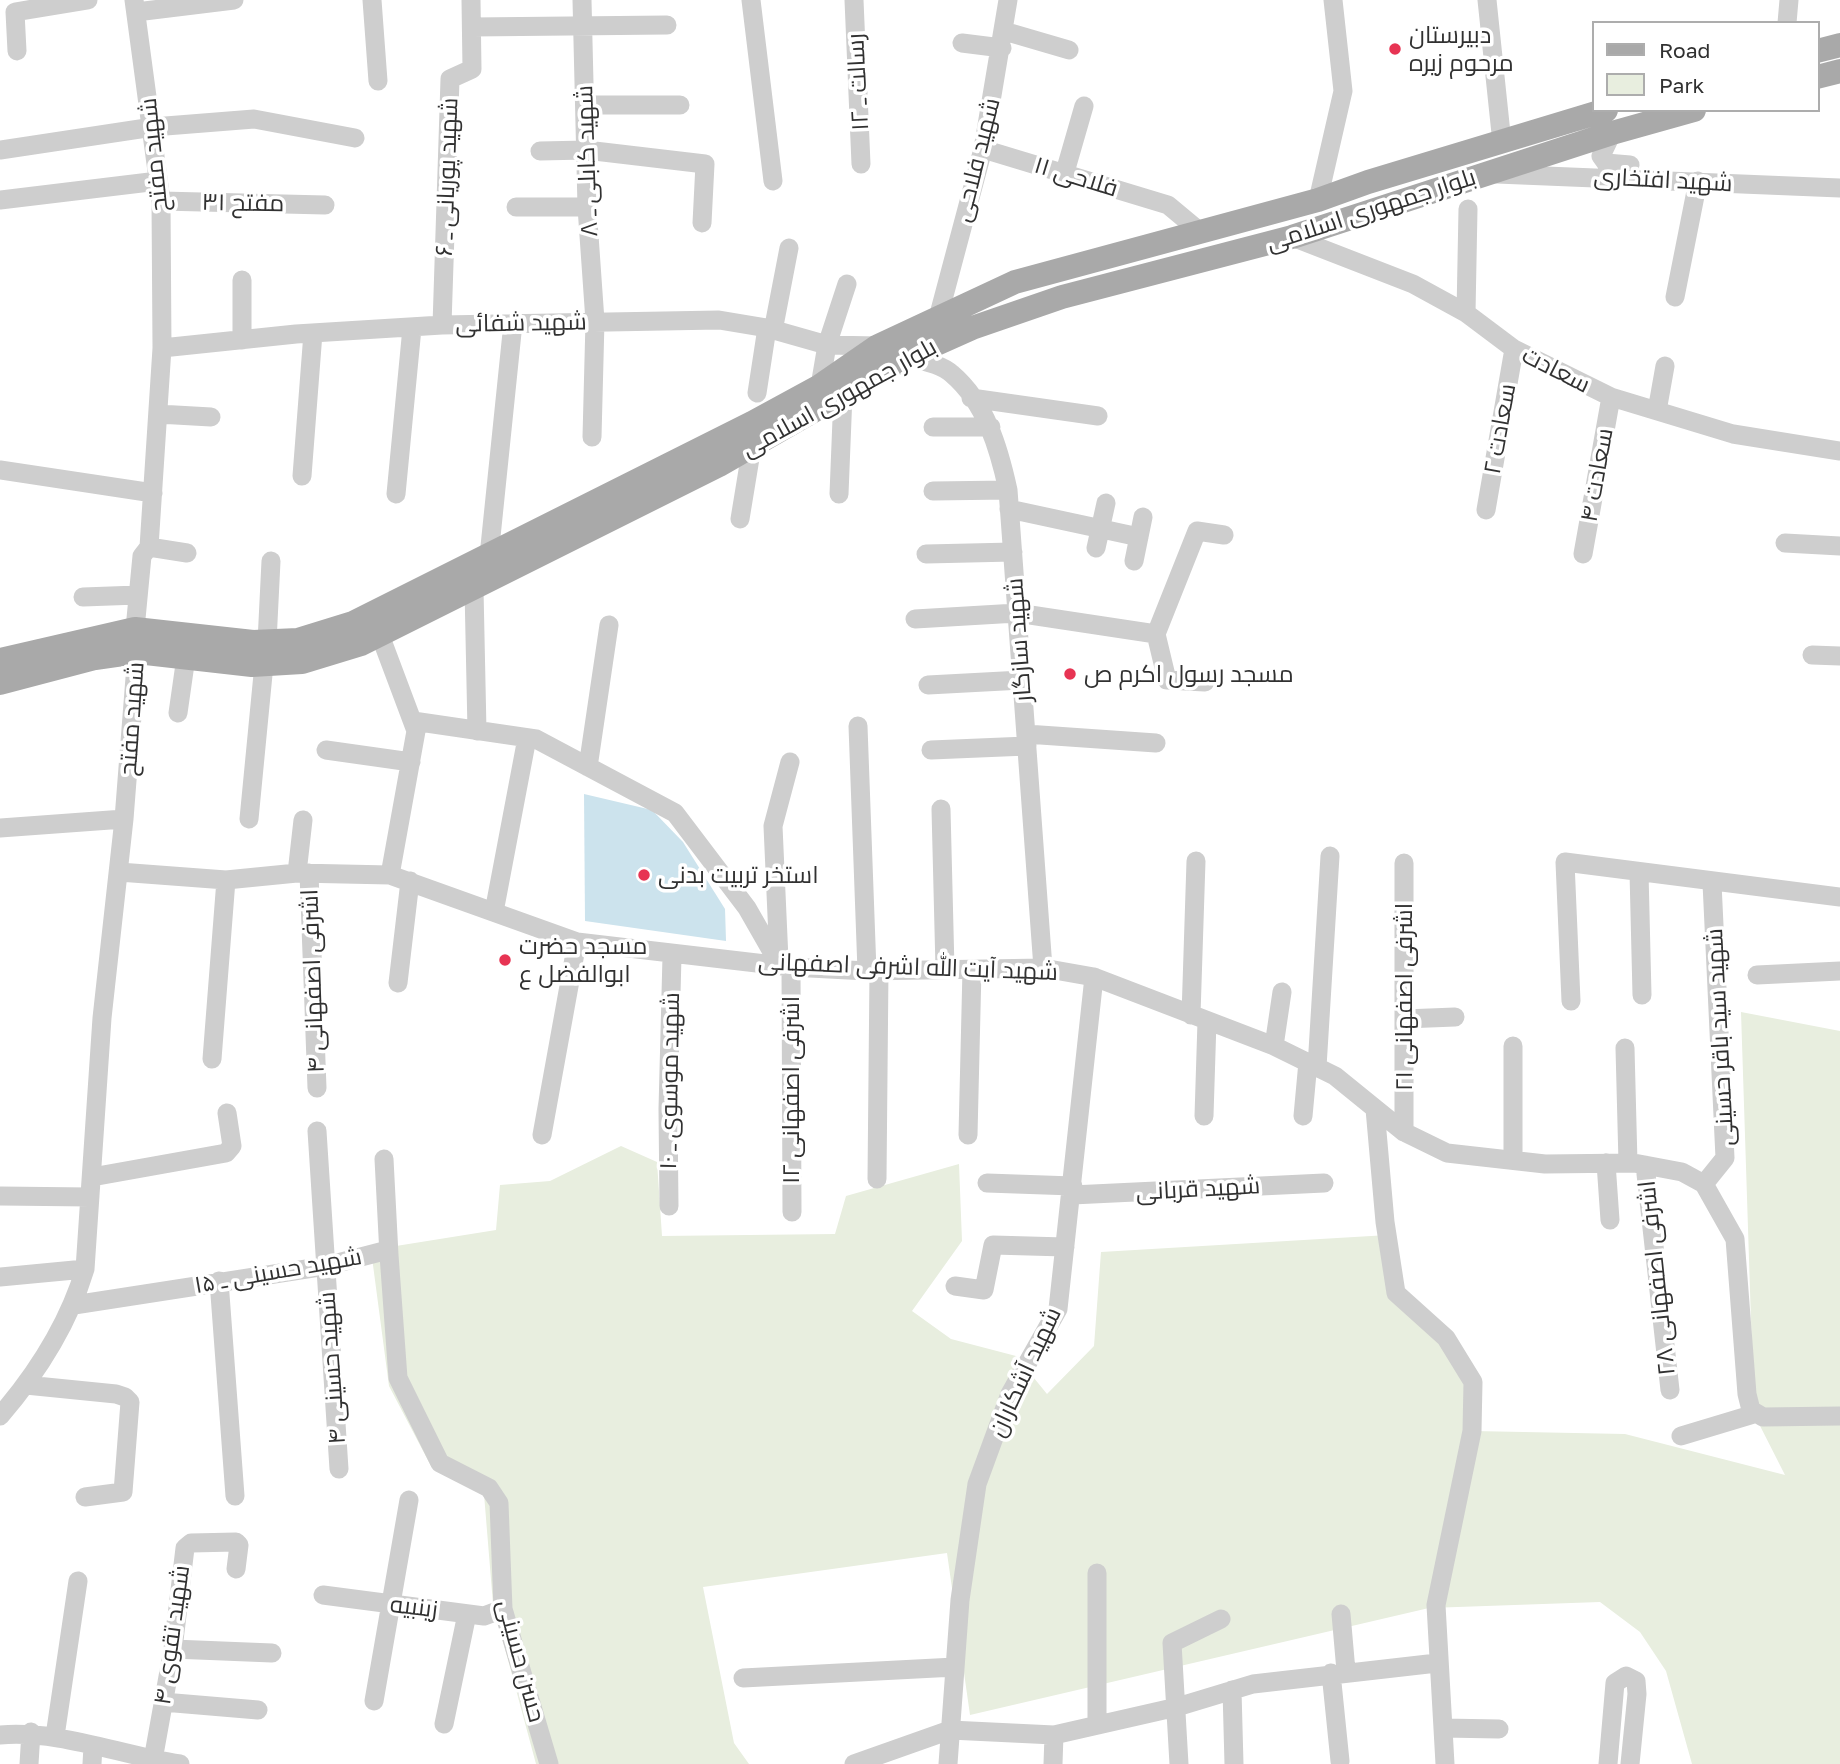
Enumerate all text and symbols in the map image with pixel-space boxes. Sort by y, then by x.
place label: دبیرستان مرحوم زیره [1409,21,1514,77]
legend [1591,21,1819,112]
street label: رسالت ـ ۱۲ [841,33,875,131]
text: Road [1659,37,1710,63]
marker: دبیرستان مرحوم زیره [1387,41,1403,57]
text: Park [1659,72,1704,98]
street label: شهید کابلی ـ ۸ [570,85,604,237]
street label: شهید فلاحی [948,95,1006,225]
street label: شهید مفتح [134,97,174,213]
street label: شهید پوریانی ـ ۶ [430,97,464,257]
street label: فلاحی ۱۱ [1031,151,1121,203]
street label: شهید افتخاری [1593,162,1733,198]
street label: بلوار جمهوری اسلامی [1263,163,1479,257]
street label: مفتح ۳۱ [201,188,285,218]
street label: شهید شفائی [455,307,587,339]
street label: بلوار جمهوری اسلامی [736,332,942,464]
street label: سعادت [1517,341,1595,399]
street label: سعادت ۲ [1478,381,1522,477]
street label: سعادت ۴ [1575,426,1619,524]
street label: شهید سازگار [1000,577,1038,703]
place label: مسجد رسول اکرم ص [1084,660,1294,688]
street label: شهید مفتح [114,661,150,777]
marker: مسجد رسول اکرم ص [1062,666,1078,682]
place label: استخر تربیت بدنی [658,861,819,889]
marker: استخر تربیت بدنی [636,867,652,883]
street label: اشرفی اصفهانی ۴ [295,889,331,1073]
street label: اشرفی اصفهانی ۲۱ [1390,903,1418,1091]
street label: شهید سید باقر حسینی [1700,927,1740,1147]
place label: مسجد حضرت ابوالفضل ع [519,932,647,988]
street label: شهید آیت الله اشرفی اصفهانی [758,947,1058,987]
marker: مسجد حضرت ابوالفضل ع [497,952,513,968]
street label: شهید موسوی ـ ۱۰ [654,992,686,1170]
street label: اشرفی اصفهانی ۱۲ [777,996,805,1184]
street label: شهید قربانی [1135,1171,1261,1207]
street label: اشرفی اصفهانی ۲۸ [1632,1179,1682,1377]
street label: شهید حسینی ـ ۱۵ [192,1242,364,1300]
street label: شهید حسینی ۴ [312,1291,352,1445]
street label: شهید آشکاران [982,1303,1068,1441]
street label: شهید تقوی ۴ [148,1563,196,1707]
street label: زینبیه [389,1590,439,1624]
street label: حسن حسینی [491,1597,551,1725]

